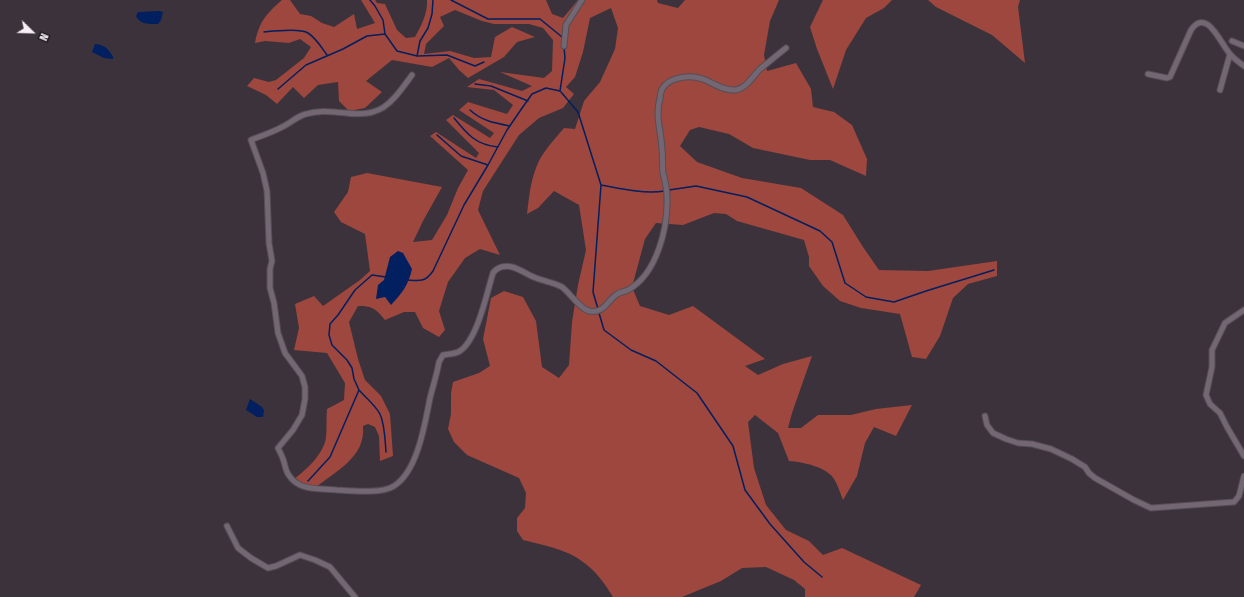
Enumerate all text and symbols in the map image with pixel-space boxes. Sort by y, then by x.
north arrow [12,12,52,52]
text: N [36,31,51,42]

